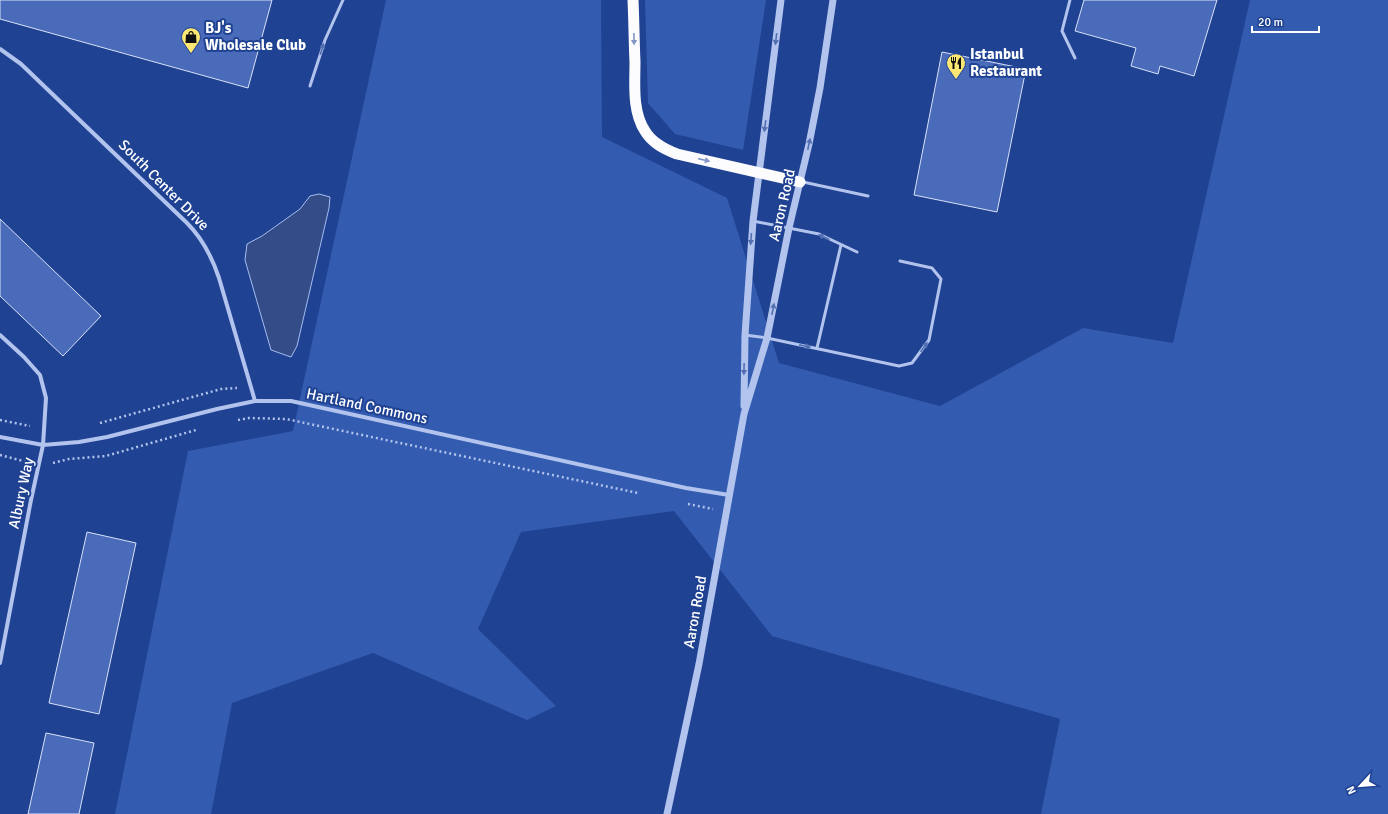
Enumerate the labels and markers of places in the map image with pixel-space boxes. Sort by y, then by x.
place label: BJ's Wholesale Club [205,19,306,54]
shop icon: BJ's Wholesale Club [180,26,202,54]
place label: Istanbul Restaurant [970,45,1042,80]
restaurant icon: Istanbul Restaurant [945,52,967,80]

